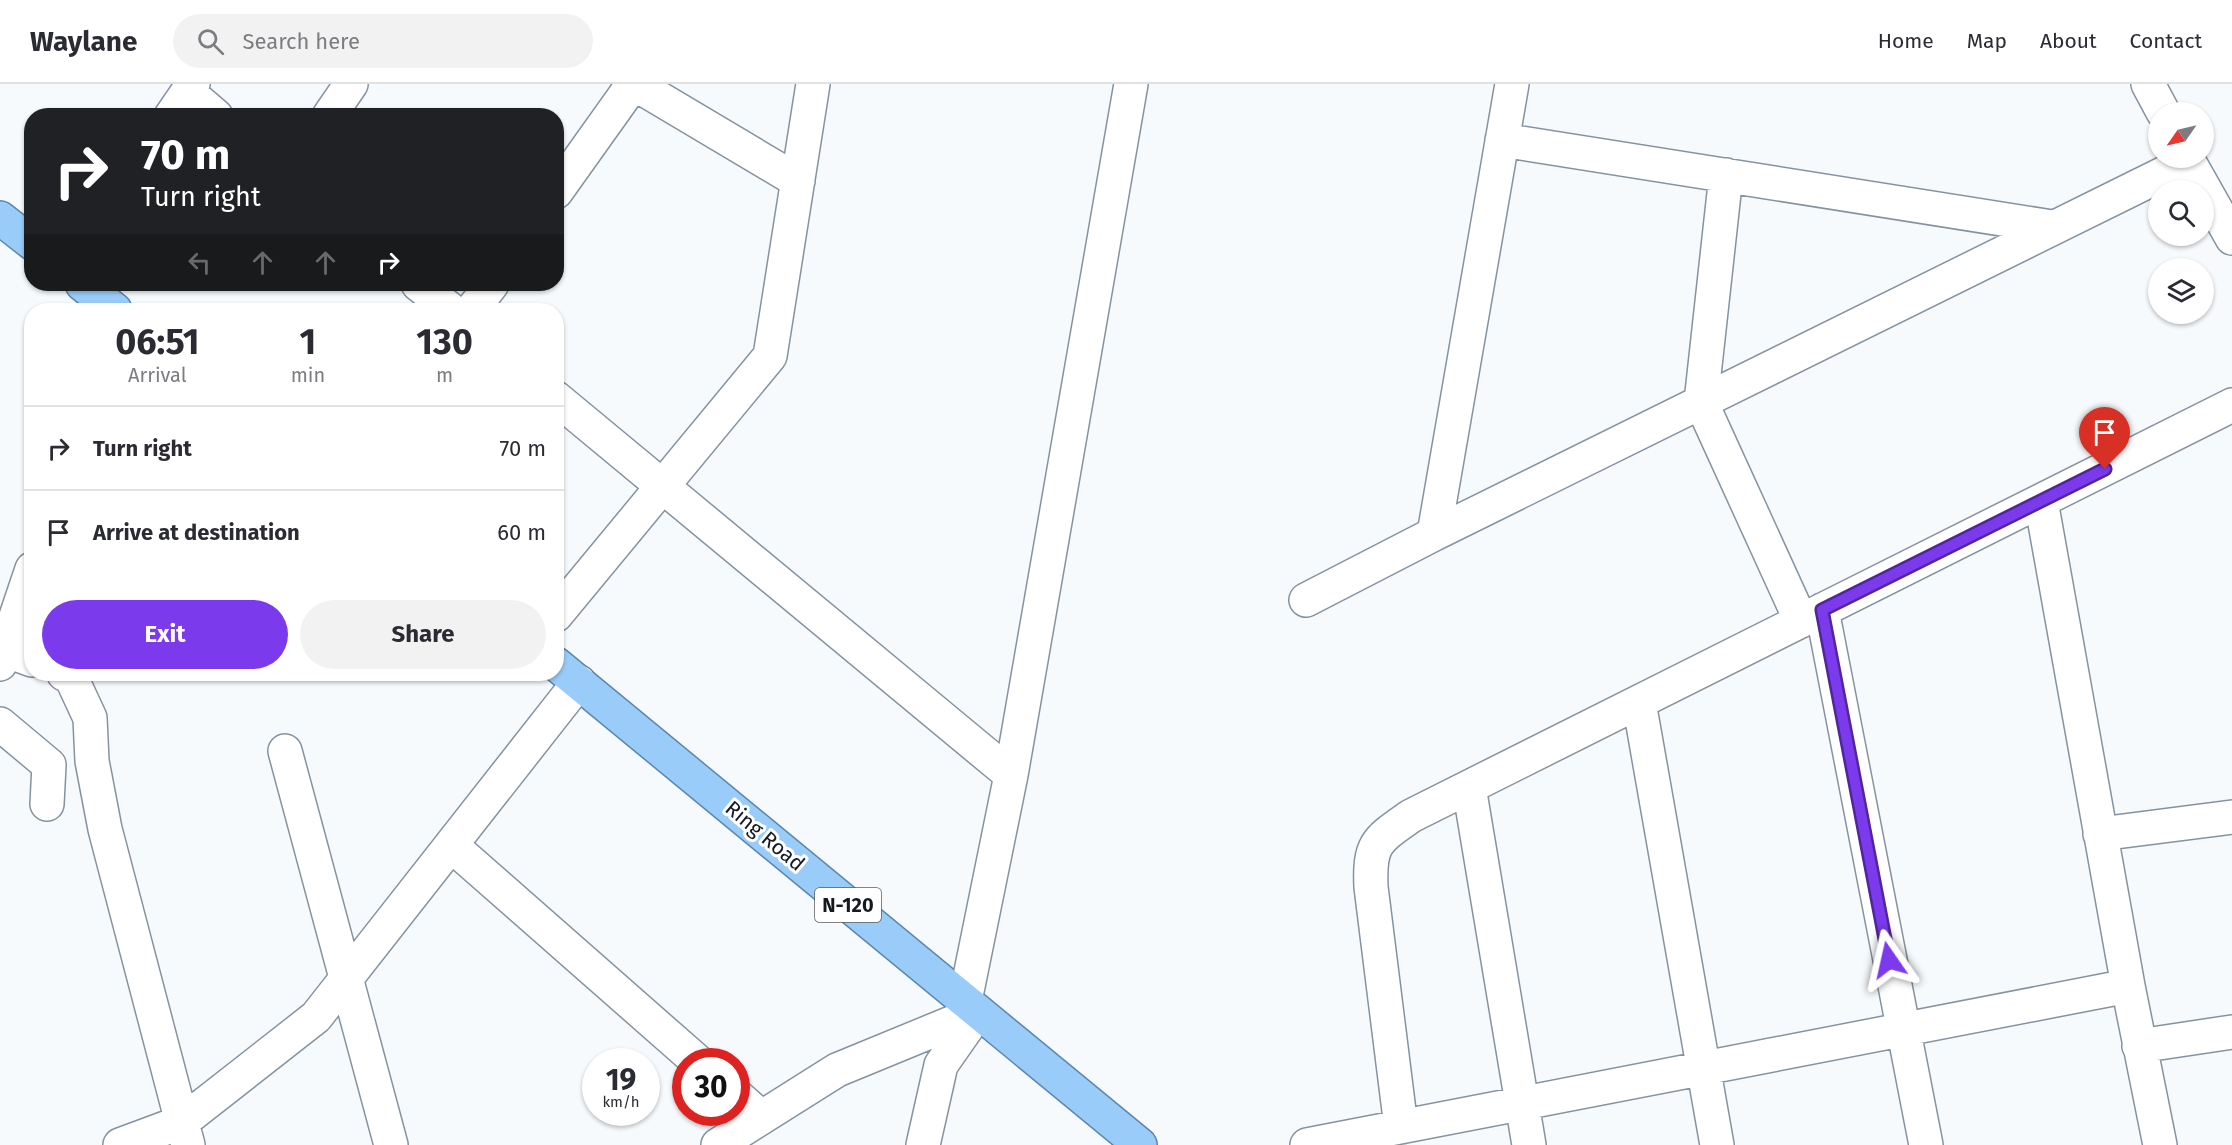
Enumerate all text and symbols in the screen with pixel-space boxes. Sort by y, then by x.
search box [173,14,593,68]
text: Waylane [30,25,137,58]
icon: search [194,25,227,58]
text: Search here [242,28,360,55]
text: Home [1878,28,1934,54]
text: Map [1967,28,2007,54]
text: About [2040,28,2097,54]
text: Contact [2130,28,2202,54]
north arrow [2148,102,2214,168]
map controls [2148,102,2214,324]
text: 70 m [141,130,230,180]
icon: right [42,132,120,210]
button: search [2148,180,2214,246]
text: Turn right [141,181,261,213]
icon: left [183,246,216,279]
icon: ahead [246,246,279,279]
icon: ahead [309,246,342,279]
icon: right [372,246,405,279]
button: layers [2148,258,2214,324]
text: 06:51 [115,320,199,364]
text: 1 [300,320,316,364]
text: 130 [416,320,473,364]
text: Arrival [128,363,187,387]
text: min [291,363,325,387]
text: m [436,363,453,387]
pin [2079,407,2130,469]
icon: arrive [2088,416,2121,449]
icon: right [42,432,75,465]
text: Turn right [93,435,192,462]
text: 70 m [500,435,546,462]
icon: arrive [42,516,75,549]
text: Arrive at destination [93,519,300,546]
text: 60 m [497,519,546,546]
button: Exit [42,600,288,669]
button: Share [300,600,546,669]
street label: Ring Road [720,795,810,877]
road number: N-120 [815,888,881,922]
position arrow [1857,928,1921,992]
speed limit sign: 30 [672,1048,750,1126]
text: 19 [606,1062,636,1098]
text: km/h [602,1093,640,1111]

